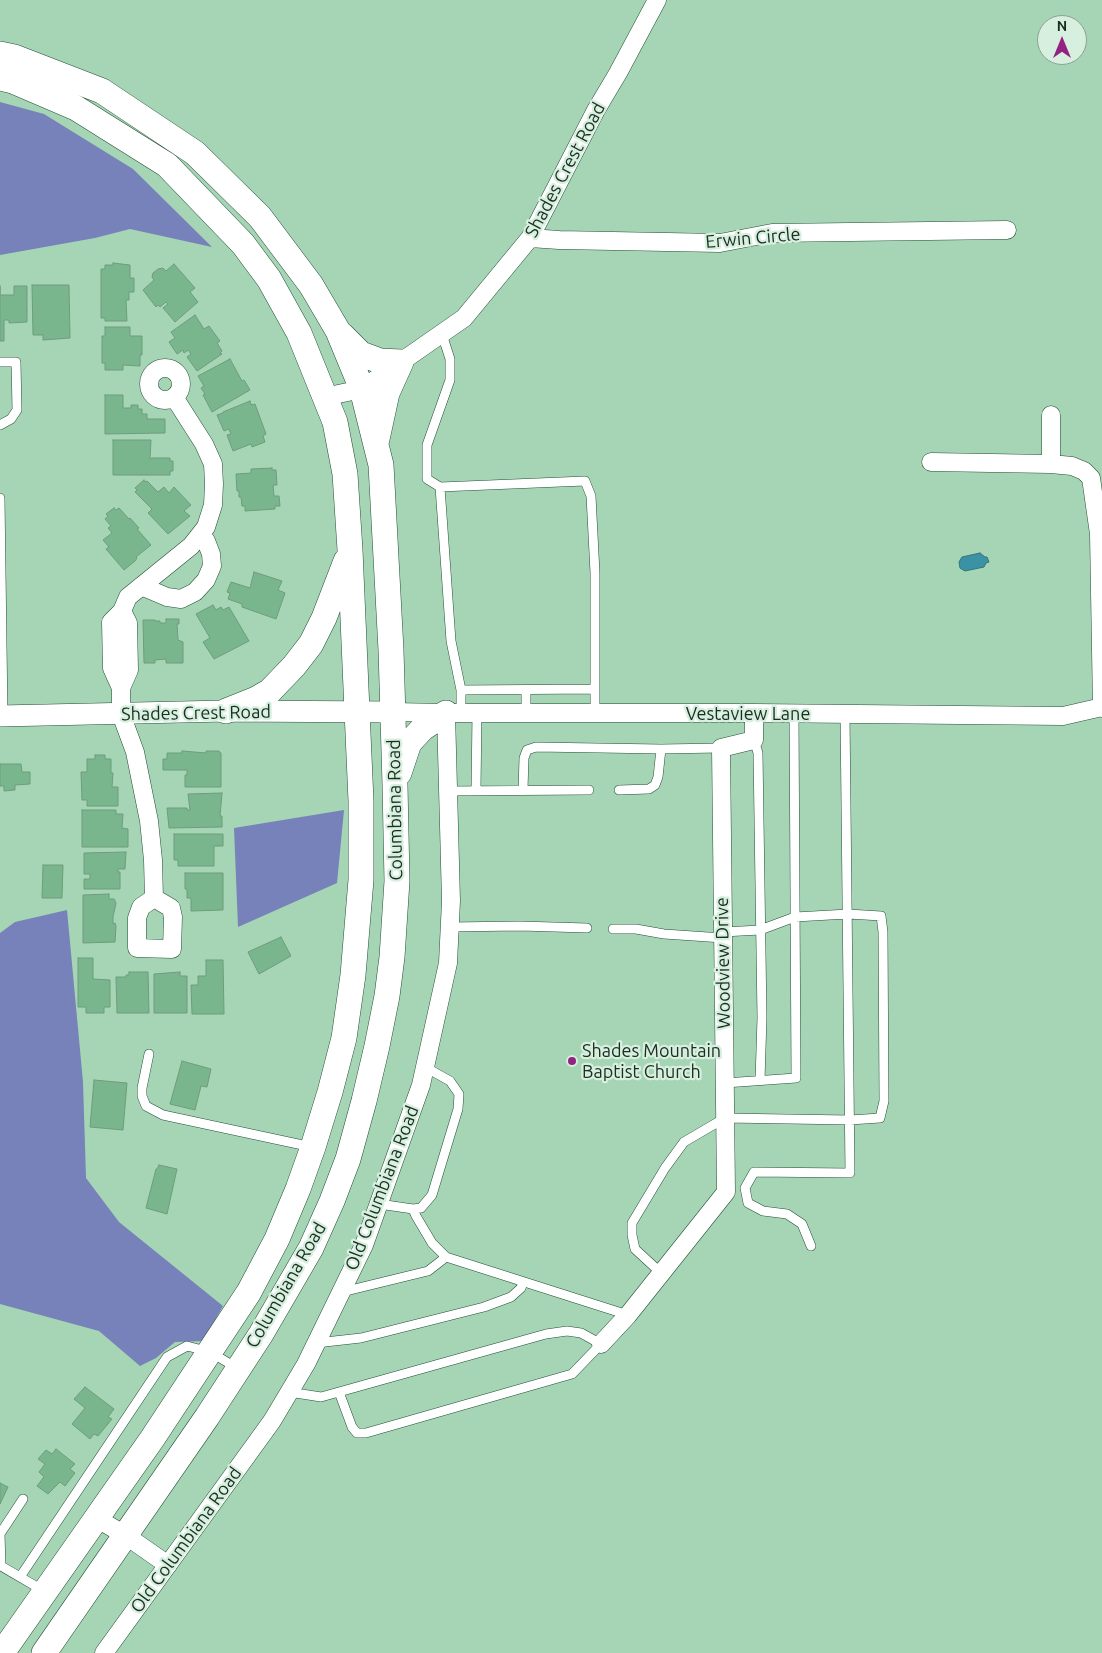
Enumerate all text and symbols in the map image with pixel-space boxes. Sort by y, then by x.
north arrow [1037,15,1087,65]
text: N [1057,18,1067,34]
street label: Shades Crest Road [520,99,610,241]
street label: Erwin Circle [705,223,801,253]
street label: Shades Crest Road [121,701,271,725]
street label: Vestaview Lane [686,703,810,725]
street label: Columbiana Road [383,739,407,881]
street label: Woodview Drive [711,897,735,1029]
place label: Shades Mountain Baptist Church [582,1040,721,1082]
marker: Shades Mountain Baptist Church [566,1055,578,1067]
street label: Old Columbiana Road [341,1103,423,1273]
street label: Columbiana Road [241,1218,331,1352]
street label: Old Columbiana Road [126,1463,246,1617]

